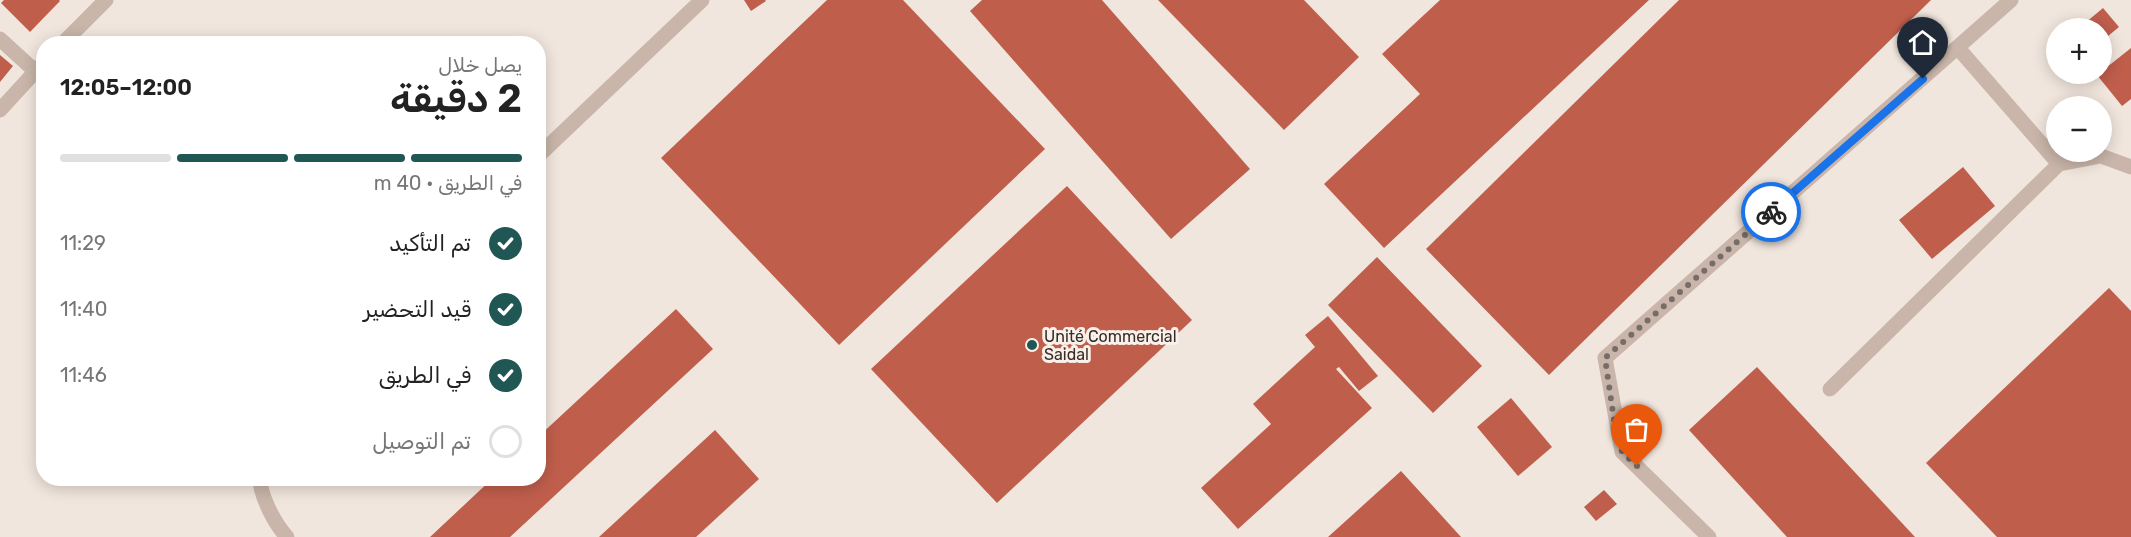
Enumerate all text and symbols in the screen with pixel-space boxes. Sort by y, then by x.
pin [1897,17,1948,79]
map controls [2046,18,2112,162]
button: + [2046,18,2112,84]
icon: home [1906,26,1939,59]
text: يصل خلال [438,53,522,77]
text: 12:00–12:05 [60,74,192,101]
text: 2 دقيقة [390,76,522,122]
button: − [2046,96,2112,162]
text: في الطريق · 40 m [374,171,522,195]
courier [1741,182,1801,242]
icon: bike [1755,196,1788,229]
icon: check [489,227,522,260]
text: تم التأكيد [389,230,471,257]
text: 11:29 [60,231,106,255]
icon: check [489,293,522,326]
text: قيد التحضير [363,296,471,323]
text: 11:40 [60,297,107,321]
place label: Unité Commercial Saidal [1044,327,1177,364]
marker: Unité Commercial Saidal [1025,338,1039,352]
icon: check [489,359,522,392]
text: في الطريق [379,362,471,389]
text: 11:46 [60,363,107,387]
pin [1611,404,1662,466]
icon: bag [1620,413,1653,446]
text: تم التوصيل [372,428,471,455]

